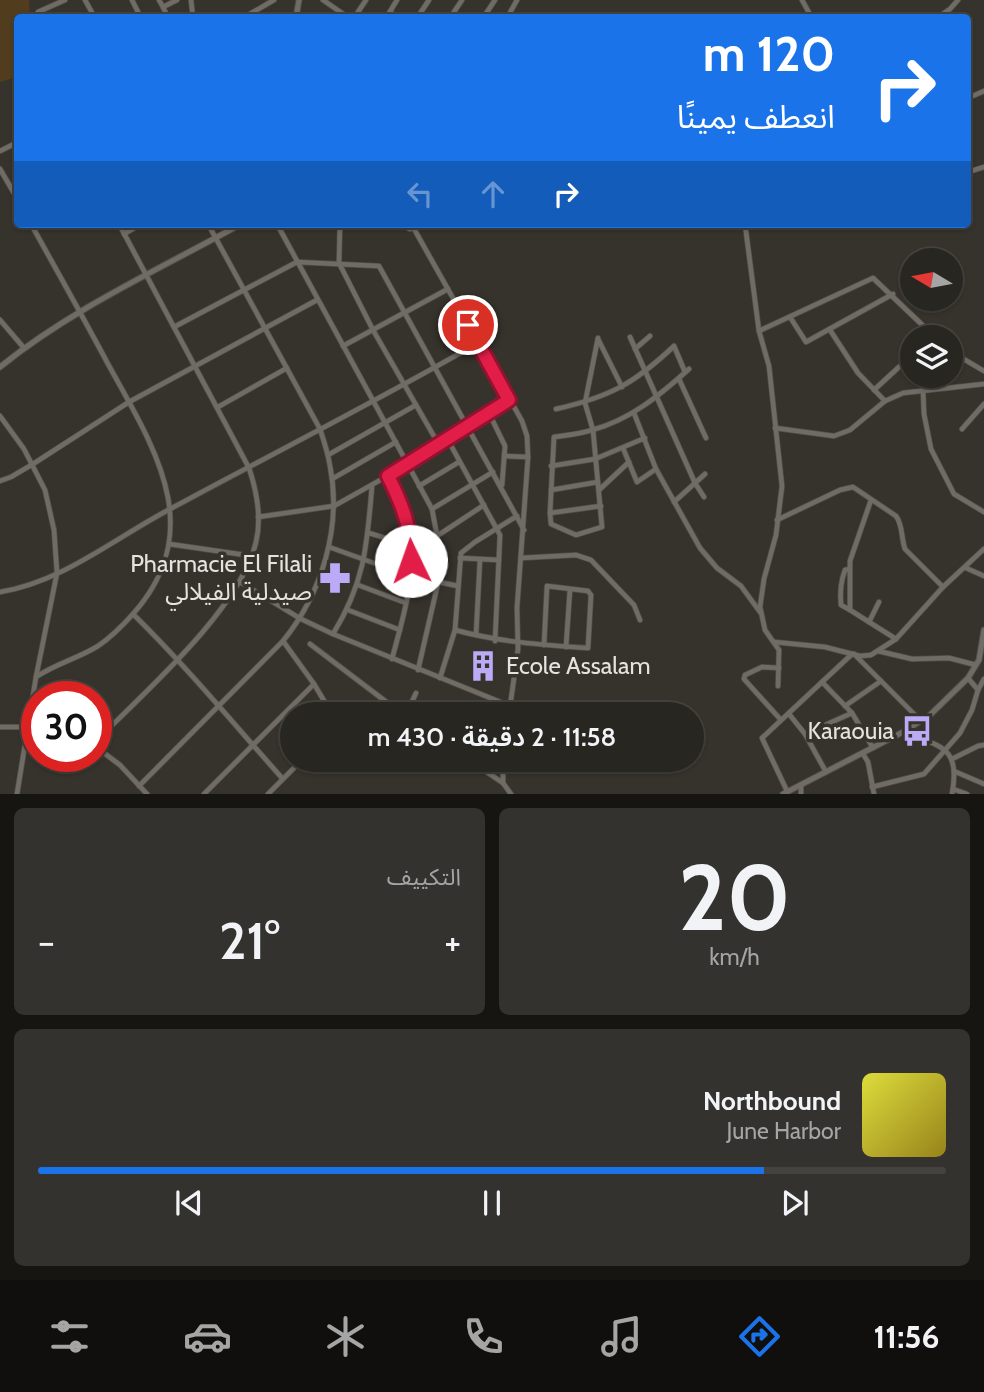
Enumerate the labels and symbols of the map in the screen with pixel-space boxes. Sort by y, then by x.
north arrow [900,248,962,312]
pin [438,295,498,355]
position arrow [374,524,448,598]
place label: Pharmacie El Filali صيدلية الفيلالي [130,549,312,611]
pharmacy icon: Pharmacie El Filali صيدلية الفيلالي [318,561,352,595]
building icon: Ecole Assalam [466,649,500,683]
place label: Ecole Assalam [506,651,650,680]
speed limit sign: 30 [21,681,112,772]
bus stop icon: Karaouia [900,714,934,748]
place label: Karaouia [808,716,894,745]

